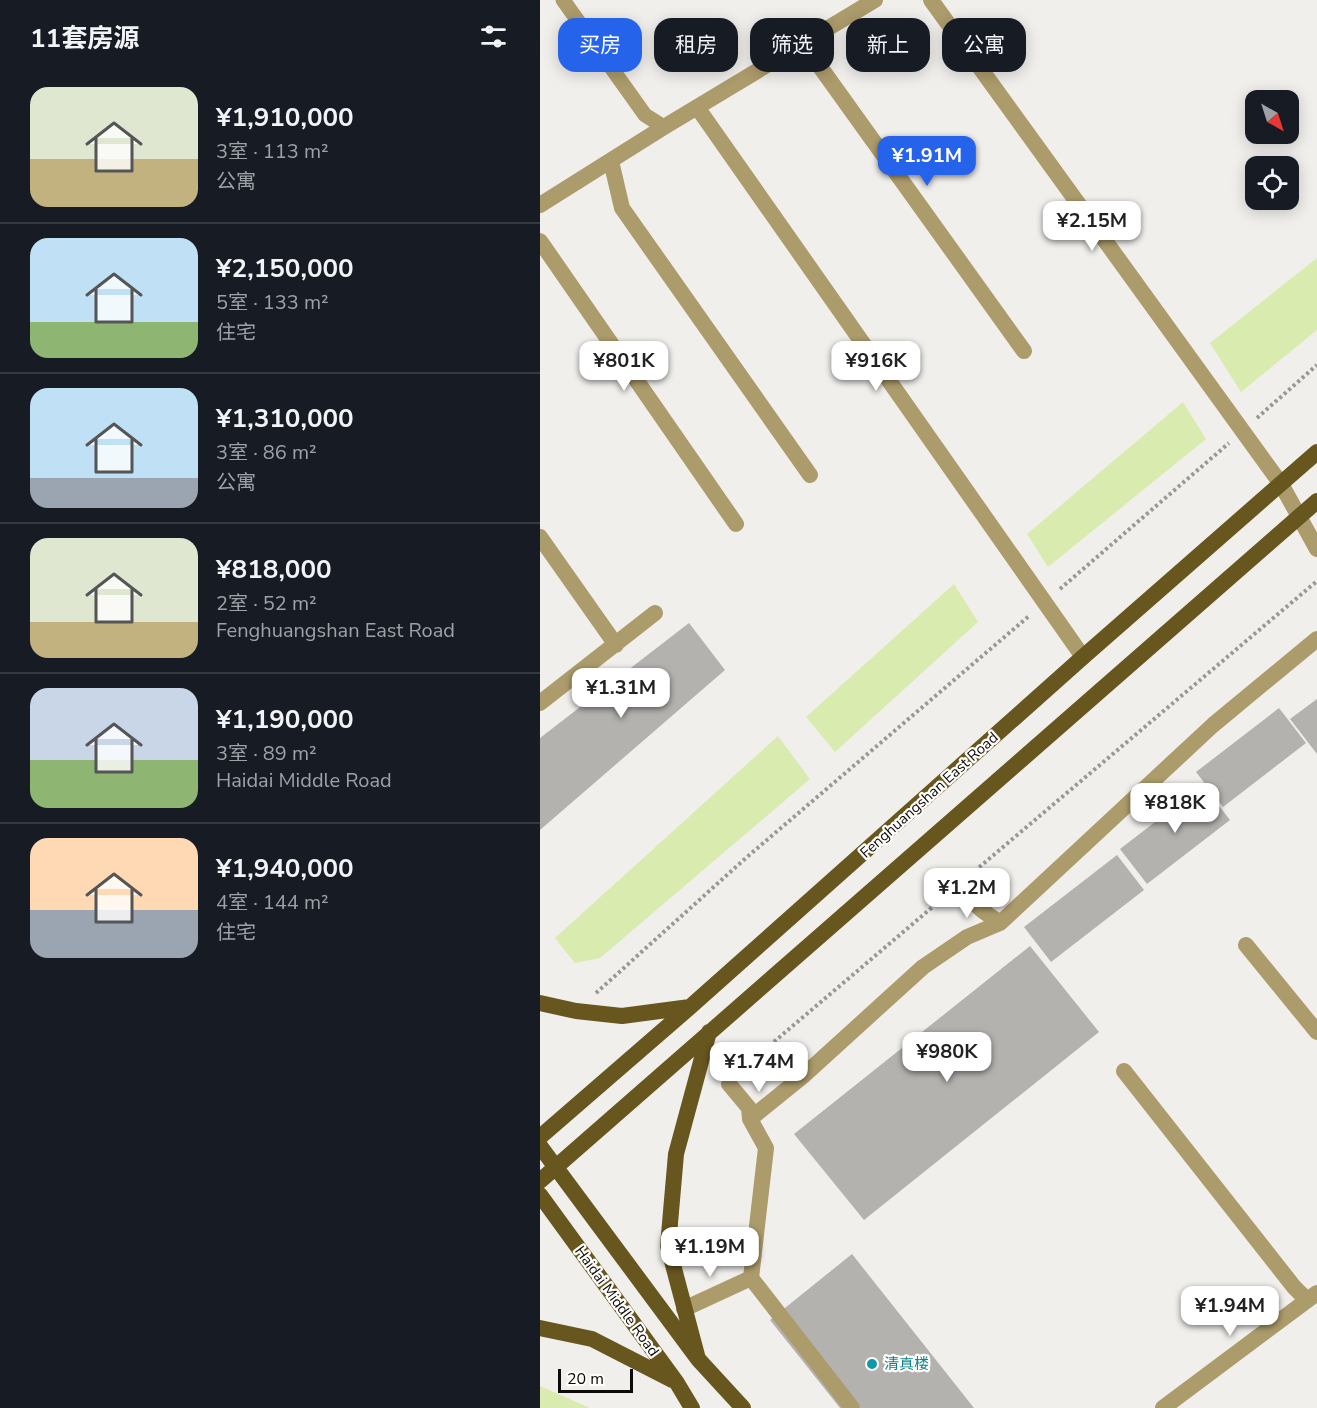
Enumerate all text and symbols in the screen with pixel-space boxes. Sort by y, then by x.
chip: 买房 [558,18,642,72]
chip: 租房 [654,18,738,72]
chip: 筛选 [750,18,834,72]
chip: 新上 [846,18,930,72]
chip: 公寓 [942,18,1026,72]
icon: filters [477,20,510,53]
text: 11套房源 [30,21,139,56]
north arrow [1245,90,1299,144]
map controls [1245,90,1299,210]
text: ¥1,910,000 [216,100,354,135]
icon: home [78,111,150,183]
pin: ¥1.91M [878,136,976,187]
text: 3室 · 113 m² [216,138,329,165]
text: ¥1.91M [892,142,962,169]
button: locate [1245,156,1299,210]
text: 公寓 [216,168,256,195]
pin: ¥2.15M [1043,201,1141,252]
text: ¥2.15M [1057,207,1127,234]
text: ¥2,150,000 [216,251,354,286]
icon: home [78,262,150,334]
text: 5室 · 133 m² [216,289,329,316]
text: 住宅 [216,319,256,346]
pin: ¥801K [582,341,666,392]
pin: ¥916K [834,341,918,392]
text: ¥801K [593,347,655,374]
text: ¥916K [845,347,907,374]
text: ¥1,310,000 [216,401,354,436]
icon: home [78,412,150,484]
text: 3室 · 86 m² [216,439,317,466]
text: 公寓 [216,469,256,496]
text: ¥818,000 [216,552,332,587]
icon: home [78,562,150,634]
text: 2室 · 52 m² [216,590,317,617]
text: Fenghuangshan East Road [216,617,455,644]
pin: ¥1.31M [572,668,670,719]
text: ¥1.31M [586,674,656,701]
text: ¥1,190,000 [216,702,354,737]
icon: home [78,712,150,784]
street label: Fenghuangshan East Road [856,728,1002,862]
text: 3室 · 89 m² [216,740,317,767]
text: Haidai Middle Road [216,767,392,794]
pin: ¥818K [1133,783,1217,834]
text: ¥818K [1144,789,1206,816]
text: ¥1,940,000 [216,851,354,886]
icon: home [78,862,150,934]
pin: ¥1.2M [925,868,1009,919]
text: ¥1.2M [938,874,996,901]
text: 4室 · 144 m² [216,889,329,916]
text: 住宅 [216,919,256,946]
pin: ¥980K [905,1032,989,1083]
text: ¥980K [916,1038,978,1065]
pin: ¥1.74M [710,1042,808,1093]
text: ¥1.74M [724,1048,794,1075]
pin: ¥1.19M [661,1227,759,1278]
text: ¥1.19M [675,1233,745,1260]
street label: Haidai Middle Road [570,1242,664,1360]
pin: ¥1.94M [1181,1286,1279,1337]
text: ¥1.94M [1195,1292,1265,1319]
place label: 清真楼 [884,1354,929,1374]
marker: 清真楼 [865,1357,879,1371]
scale bar [558,1366,633,1394]
text: 20 m [567,1368,604,1390]

